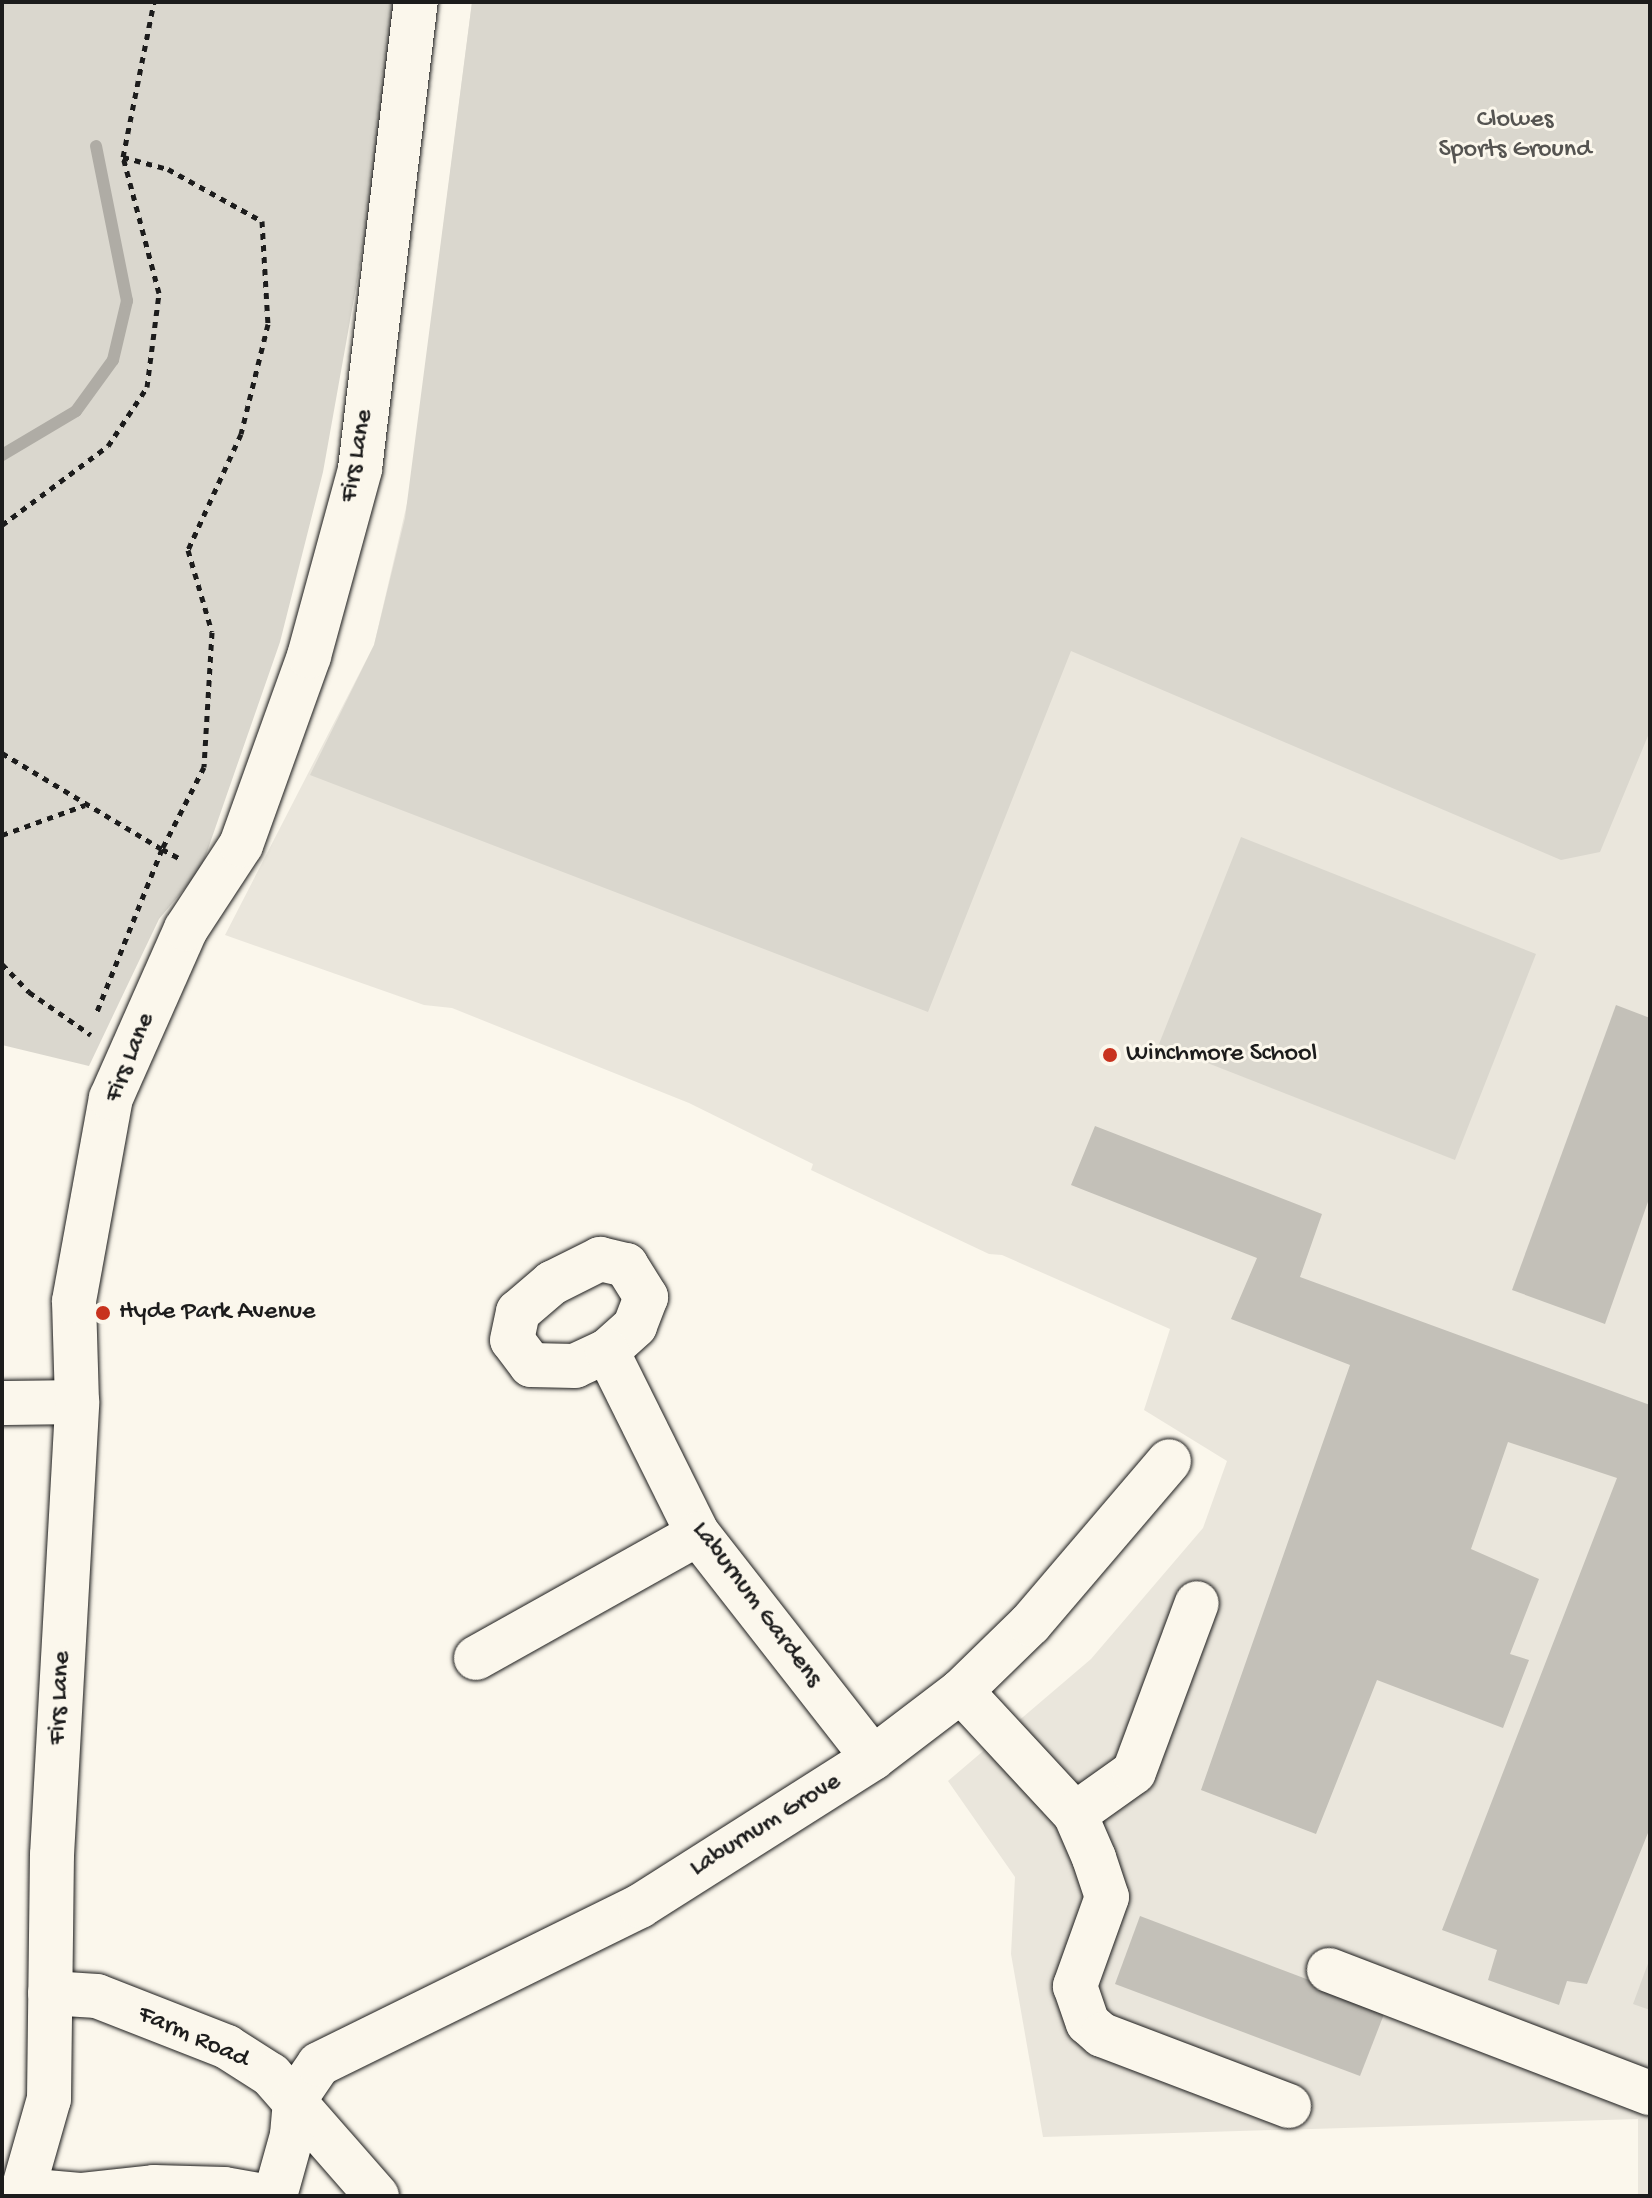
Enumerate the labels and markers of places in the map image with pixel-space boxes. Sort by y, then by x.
place label: Winchmore School [1126,1039,1317,1071]
marker: Winchmore School [1101,1046,1119,1064]
place label: Hyde Park Avenue [119,1297,315,1329]
marker: Hyde Park Avenue [94,1304,112,1322]

